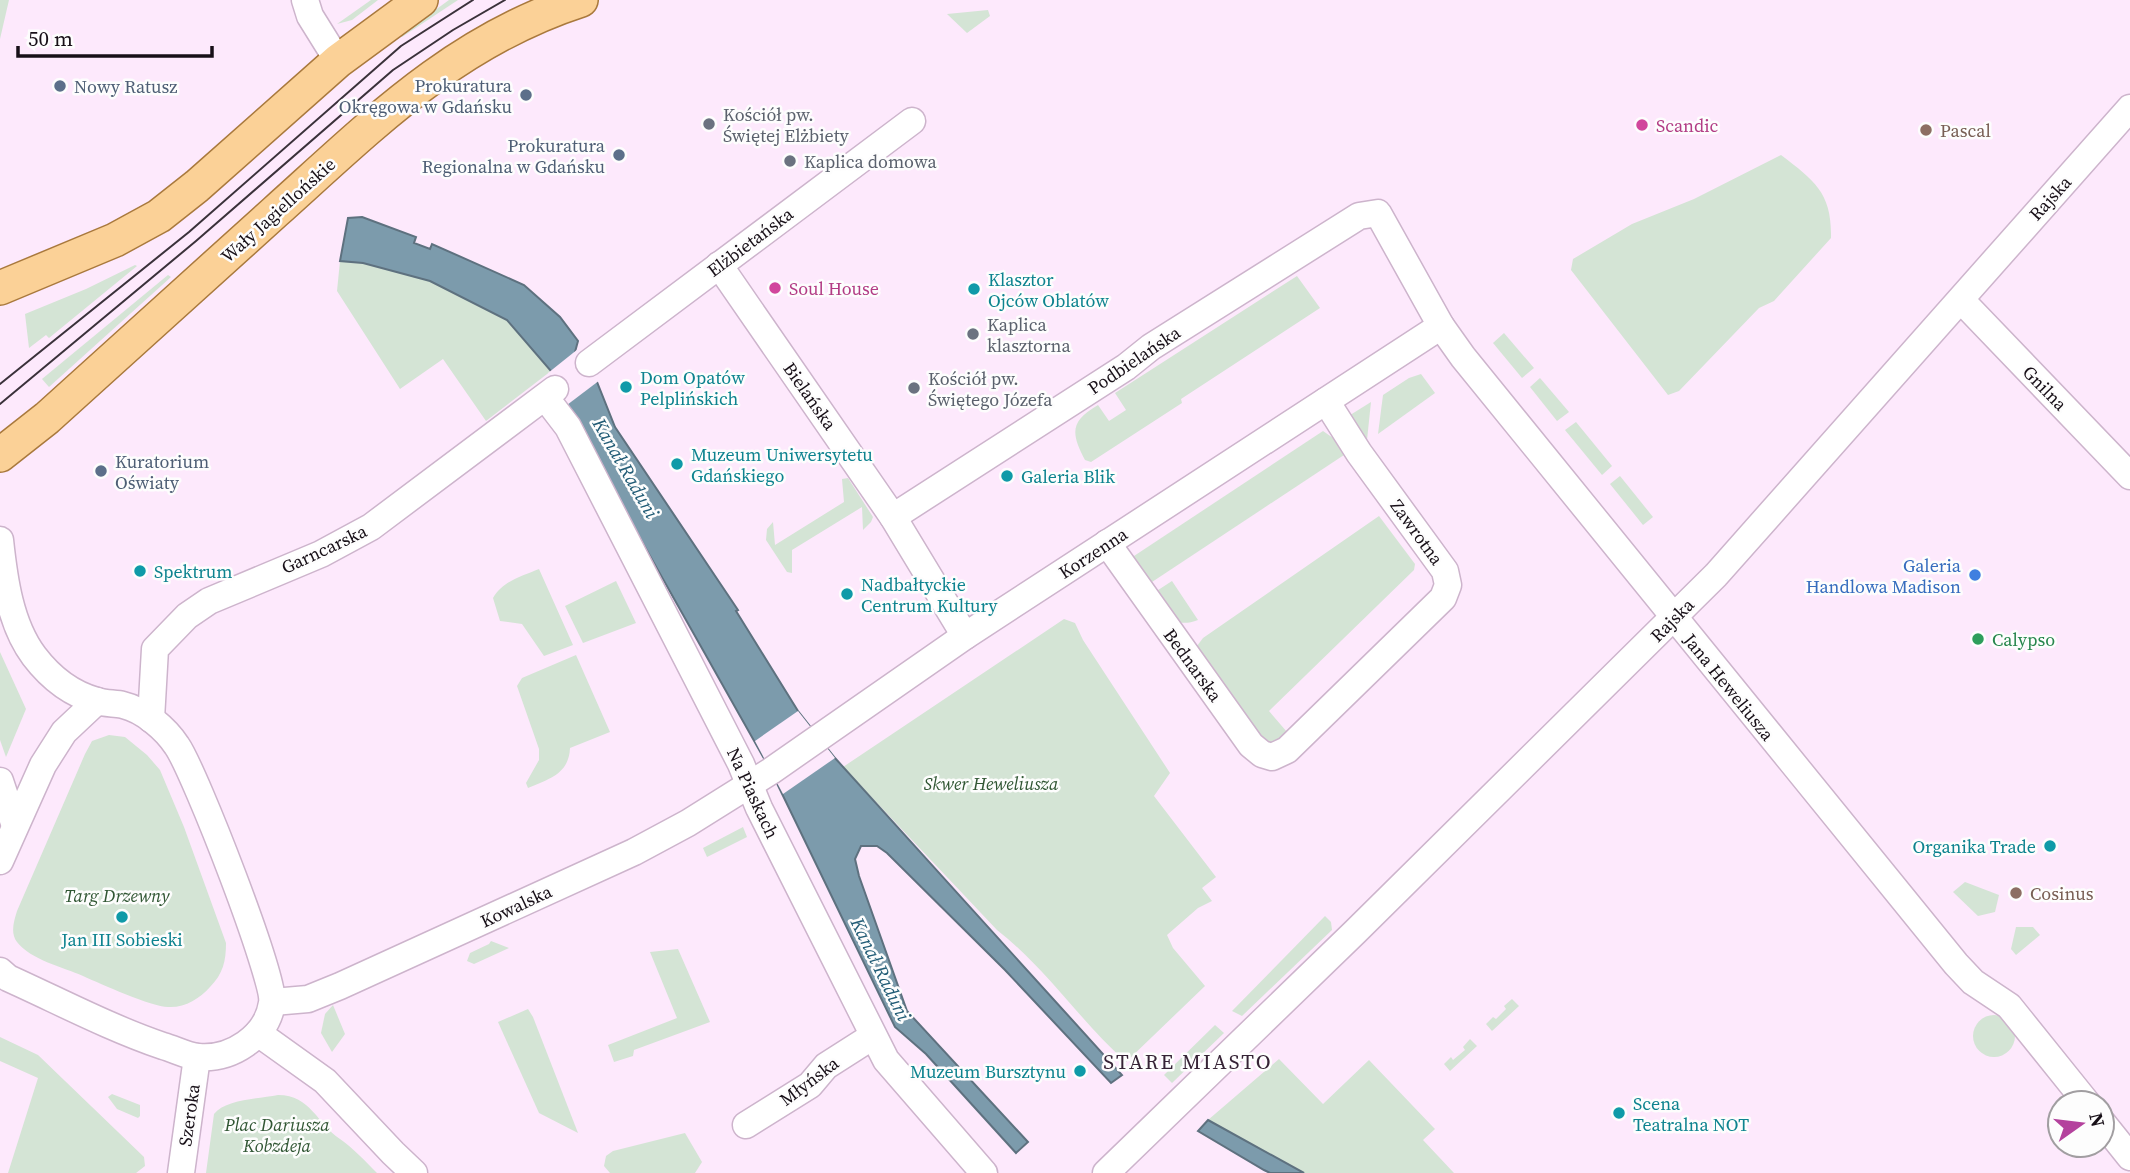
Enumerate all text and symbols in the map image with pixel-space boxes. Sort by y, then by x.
scale bar [18,14,212,58]
text: 50 m [28,24,73,53]
place label: Prokuratura Okręgowa w Gdańsku [339,73,513,119]
place label: Nowy Ratusz [74,74,177,99]
marker: Nowy Ratusz [52,78,68,94]
marker: Prokuratura Okręgowa w Gdańsku [518,87,534,103]
place label: Kościół pw. Świętej Elżbiety [723,102,850,148]
place label: Scandic [1656,113,1719,138]
marker: Kościół pw. Świętej Elżbiety [701,116,717,132]
marker: Scandic [1634,117,1650,133]
place label: Pascal [1940,118,1991,143]
marker: Pascal [1918,122,1934,138]
place label: Prokuratura Regionalna w Gdańsku [422,133,606,179]
marker: Prokuratura Regionalna w Gdańsku [611,147,627,163]
place label: Kaplica domowa [804,149,937,174]
street label: Wały Jagiellońskie [215,152,341,268]
marker: Kaplica domowa [782,153,798,169]
street label: Rajska [2023,170,2077,226]
street label: Elżbietańska [702,201,799,283]
place label: Klasztor Ojców Oblatów [988,267,1109,313]
place label: Soul House [789,276,879,301]
marker: Soul House [767,280,783,296]
marker: Klasztor Ojców Oblatów [966,281,982,297]
place label: Kaplica klasztorna [987,312,1071,358]
street label: Podbielańska [1083,319,1186,400]
marker: Kaplica klasztorna [965,326,981,342]
street label: Bielańska [778,357,843,436]
street label: Gnilna [2017,360,2073,417]
place label: Dom Opatów Pelplińskich [640,365,745,411]
place label: Kościół pw. Świętego Józefa [928,366,1053,412]
marker: Dom Opatów Pelplińskich [618,379,634,395]
marker: Kościół pw. Świętego Józefa [906,380,922,396]
water label: Kanał Raduni [586,412,665,523]
place label: Muzeum Uniwersytetu Gdańskiego [691,442,873,488]
place label: Kuratorium Oświaty [115,449,209,495]
marker: Muzeum Uniwersytetu Gdańskiego [669,456,685,472]
marker: Kuratorium Oświaty [93,463,109,479]
place label: Galeria Blik [1021,464,1115,489]
marker: Galeria Blik [999,468,1015,484]
street label: Zawrotna [1385,494,1450,571]
street label: Garncarska [277,518,372,580]
street label: Korzenna [1054,521,1133,585]
place label: Galeria Handlowa Madison [1806,553,1962,599]
place label: Spektrum [154,559,233,584]
marker: Spektrum [132,563,148,579]
marker: Galeria Handlowa Madison [1967,567,1983,583]
place label: Nadbałtyckie Centrum Kultury [861,572,998,618]
marker: Nadbałtyckie Centrum Kultury [839,586,855,602]
street label: Rajska [1645,592,1700,647]
street label: Bednarska [1158,623,1229,707]
street label: Jana Heweliusza [1677,627,1781,747]
place label: Calypso [1992,627,2055,652]
marker: Calypso [1970,631,1986,647]
street label: Na Piaskach [721,743,785,843]
park label: Skwer Heweliusza [924,771,1059,796]
place label: Organika Trade [1912,834,2036,859]
marker: Organika Trade [2042,838,2058,854]
street label: Kowalska [476,878,557,933]
place label: Cosinus [2030,881,2094,906]
park label: Targ Drzewny [64,883,170,908]
marker: Cosinus [2008,885,2024,901]
marker: Jan III Sobieski [114,909,130,925]
water label: Kanał Raduni [844,912,917,1025]
place label: Jan III Sobieski [60,927,183,952]
district label: STARE MIASTO [1103,1047,1273,1076]
street label: Młyńska [774,1050,844,1112]
place label: Muzeum Bursztynu [910,1059,1066,1084]
marker: Muzeum Bursztynu [1072,1063,1088,1079]
street label: Szeroka [172,1081,206,1148]
north arrow [2046,1089,2116,1159]
place label: Scena Teatralna NOT [1633,1091,1749,1137]
marker: Scena Teatralna NOT [1611,1105,1627,1121]
text: N [2083,1110,2112,1130]
park label: Plac Dariusza Kobzdeja [223,1112,330,1158]

